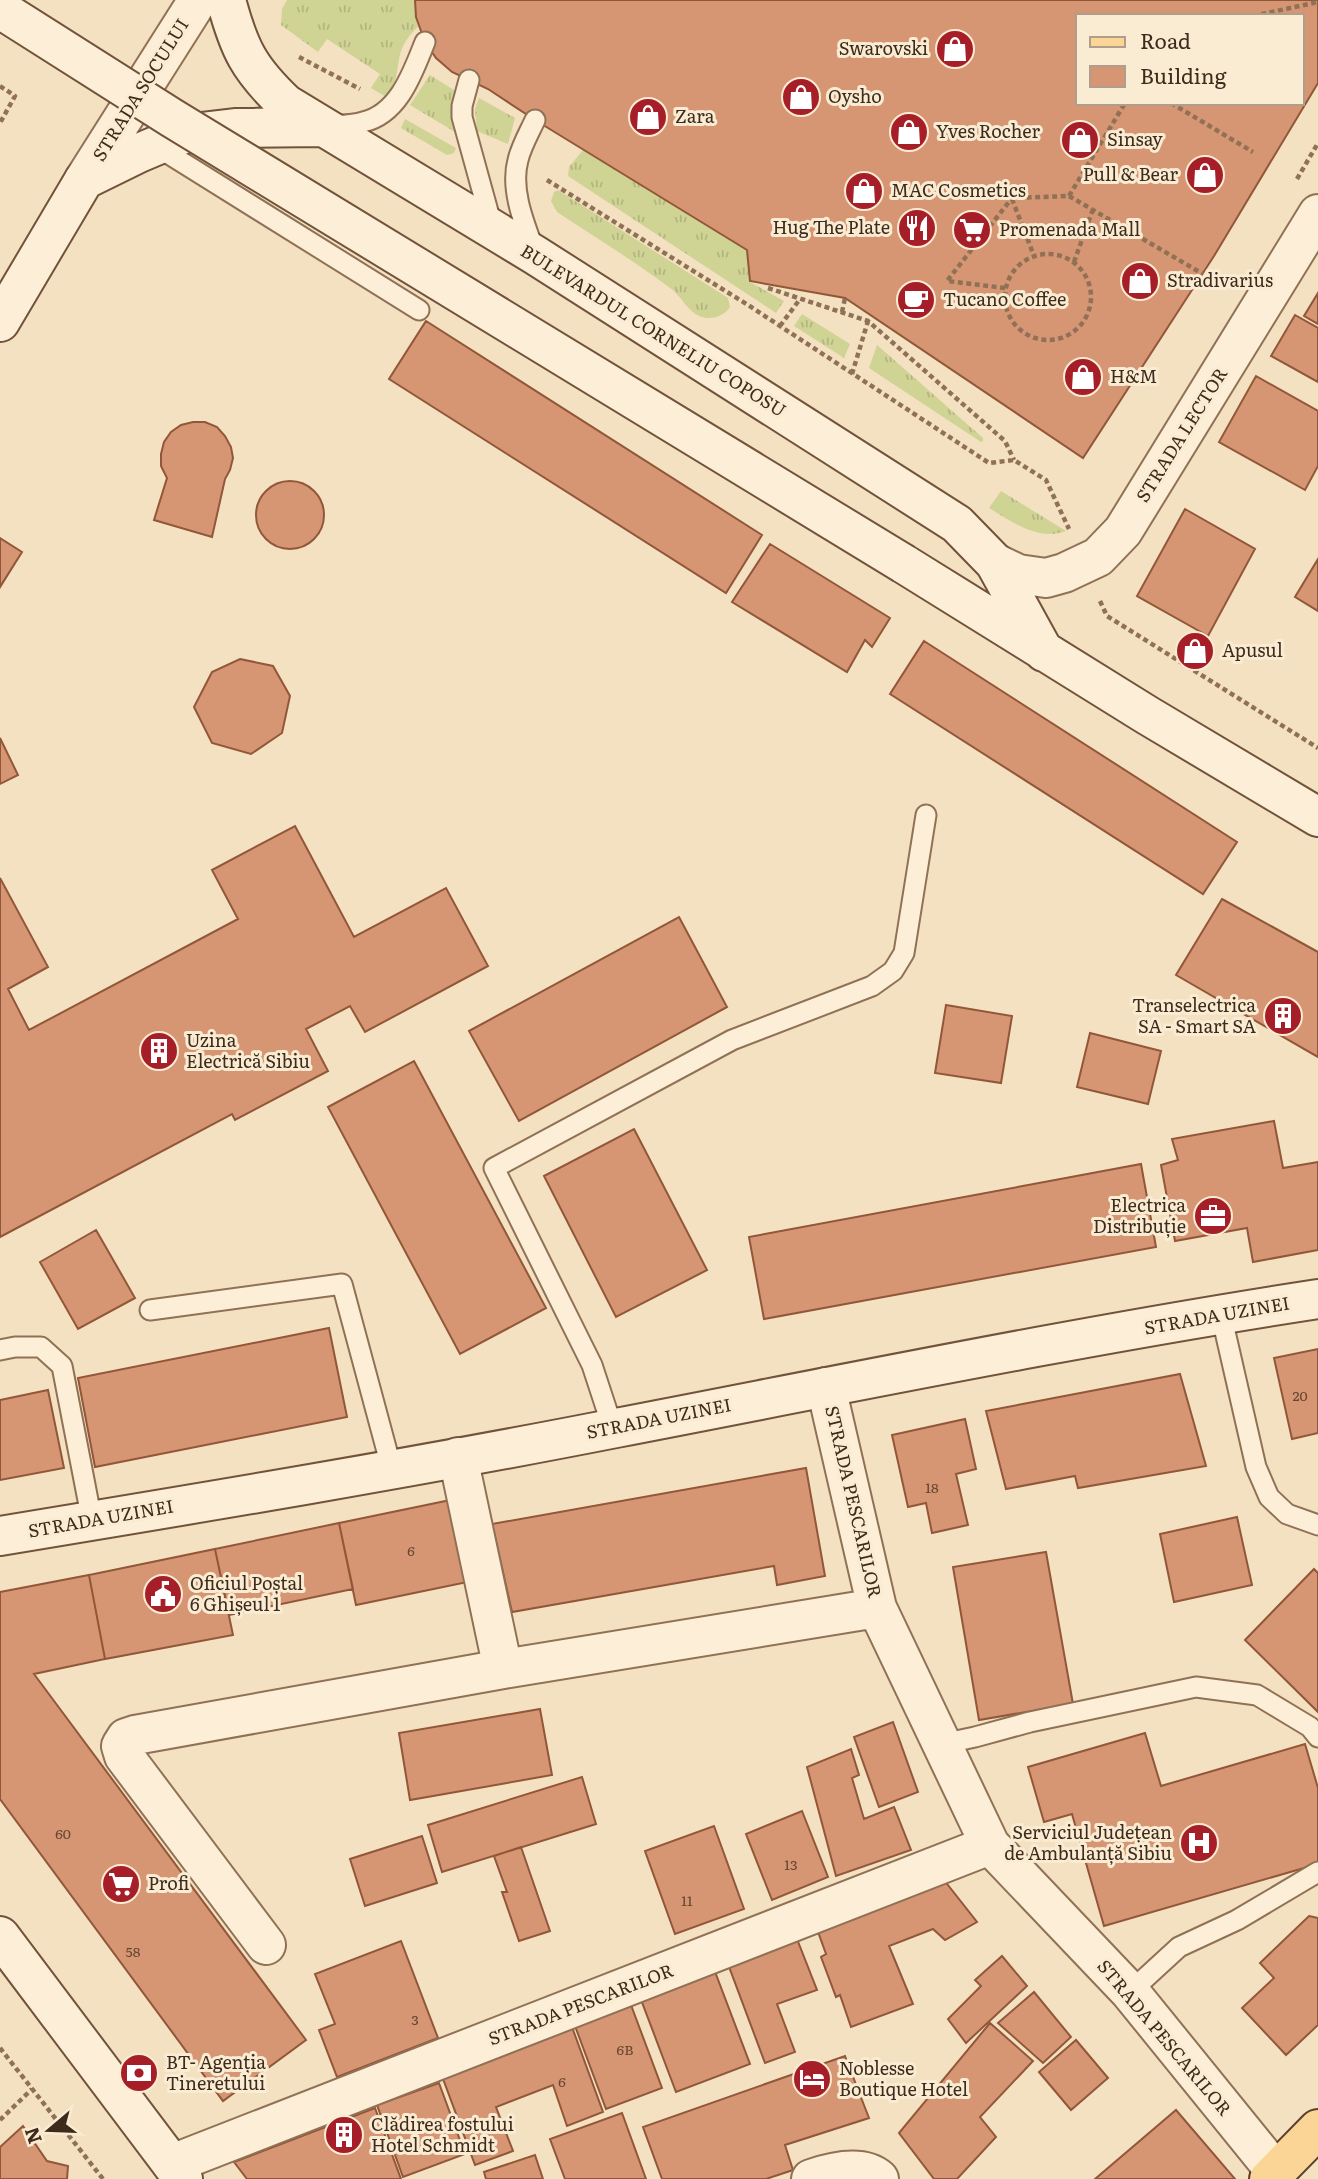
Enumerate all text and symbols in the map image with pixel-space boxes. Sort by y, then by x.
street label: STRADA SOCULUI [85,13,195,166]
legend [1076,14,1304,105]
text: Road [1140,24,1191,55]
shop icon: Swarovski [934,28,976,70]
place label: Swarovski [839,34,928,61]
text: Building [1140,59,1227,90]
shop icon: Oysho [780,76,822,118]
place label: Oysho [828,82,882,109]
shop icon: Zara [627,96,669,138]
place label: Zara [675,102,715,129]
shop icon: Yves Rocher [888,111,930,153]
place label: Yves Rocher [936,117,1041,144]
shop icon: Sinsay [1059,119,1101,161]
place label: Sinsay [1107,125,1163,152]
shop icon: Pull & Bear [1184,154,1226,196]
place label: Pull & Bear [1083,160,1178,187]
shop icon: MAC Cosmetics [843,170,885,212]
place label: MAC Cosmetics [891,176,1026,203]
restaurant icon: Hug The Plate [896,207,938,249]
supermarket icon: Promenada Mall [951,209,993,251]
place label: Hug The Plate [773,213,890,240]
place label: Promenada Mall [999,215,1140,242]
street label: BULEVARDUL CORNELIU COPOSU [516,237,792,423]
shop icon: Stradivarius [1119,260,1161,302]
place label: Stradivarius [1167,266,1273,293]
cafe icon: Tucano Coffee [895,279,937,321]
place label: Tucano Coffee [943,285,1066,312]
shop icon: H&M [1062,356,1104,398]
place label: H&M [1110,362,1157,389]
street label: STRADA LECTOR [1128,362,1233,507]
shop icon: Apusul [1174,630,1216,672]
place label: Apusul [1222,636,1283,663]
place label: Transelectrica SA - Smart SA [1132,991,1256,1039]
building icon: Transelectrica SA - Smart SA [1262,995,1304,1037]
place label: Uzina Electrică Sibiu [186,1026,310,1074]
building icon: Uzina Electrică Sibiu [138,1030,180,1072]
place label: Electrica Distribuție [1093,1191,1186,1239]
office icon: Electrica Distribuție [1192,1195,1234,1237]
street label: STRADA UZINEI [1142,1288,1292,1341]
house number: 20 [1292,1385,1308,1405]
street label: STRADA UZINEI [584,1390,734,1445]
street label: STRADA PESCARILOR [819,1403,890,1600]
house number: 18 [925,1477,939,1497]
street label: STRADA UZINEI [26,1491,176,1544]
house number: 6 [407,1540,415,1560]
place label: Oficiul Poștal 6 Ghișeul 1 [190,1569,303,1617]
public building icon: Oficiul Poștal 6 Ghișeul 1 [142,1573,184,1615]
place label: Serviciul Județean de Ambulanță Sibiu [1004,1818,1172,1866]
hospital icon: Serviciul Județean de Ambulanță Sibiu [1178,1822,1220,1864]
house number: 60 [55,1823,71,1843]
house number: 13 [784,1854,798,1874]
supermarket icon: Profi [100,1863,142,1905]
place label: Profi [148,1869,190,1896]
house number: 11 [681,1890,693,1910]
house number: 58 [126,1941,141,1961]
street label: STRADA PESCARILOR [1092,1953,1239,2121]
street label: STRADA PESCARILOR [484,1956,677,2051]
house number: 3 [411,2009,419,2029]
house number: 6B [617,2039,633,2059]
place label: BT- Agenția Tineretului [166,2048,266,2096]
bank icon: BT- Agenția Tineretului [118,2052,160,2094]
place label: Noblesse Boutique Hotel [839,2054,968,2102]
hotel icon: Noblesse Boutique Hotel [791,2058,833,2100]
house number: 6 [558,2071,566,2091]
north arrow [14,2095,84,2165]
place label: Clădirea fostului Hotel Schmidt [371,2110,514,2158]
building icon: Clădirea fostului Hotel Schmidt [323,2114,365,2156]
text: N [16,2124,48,2148]

